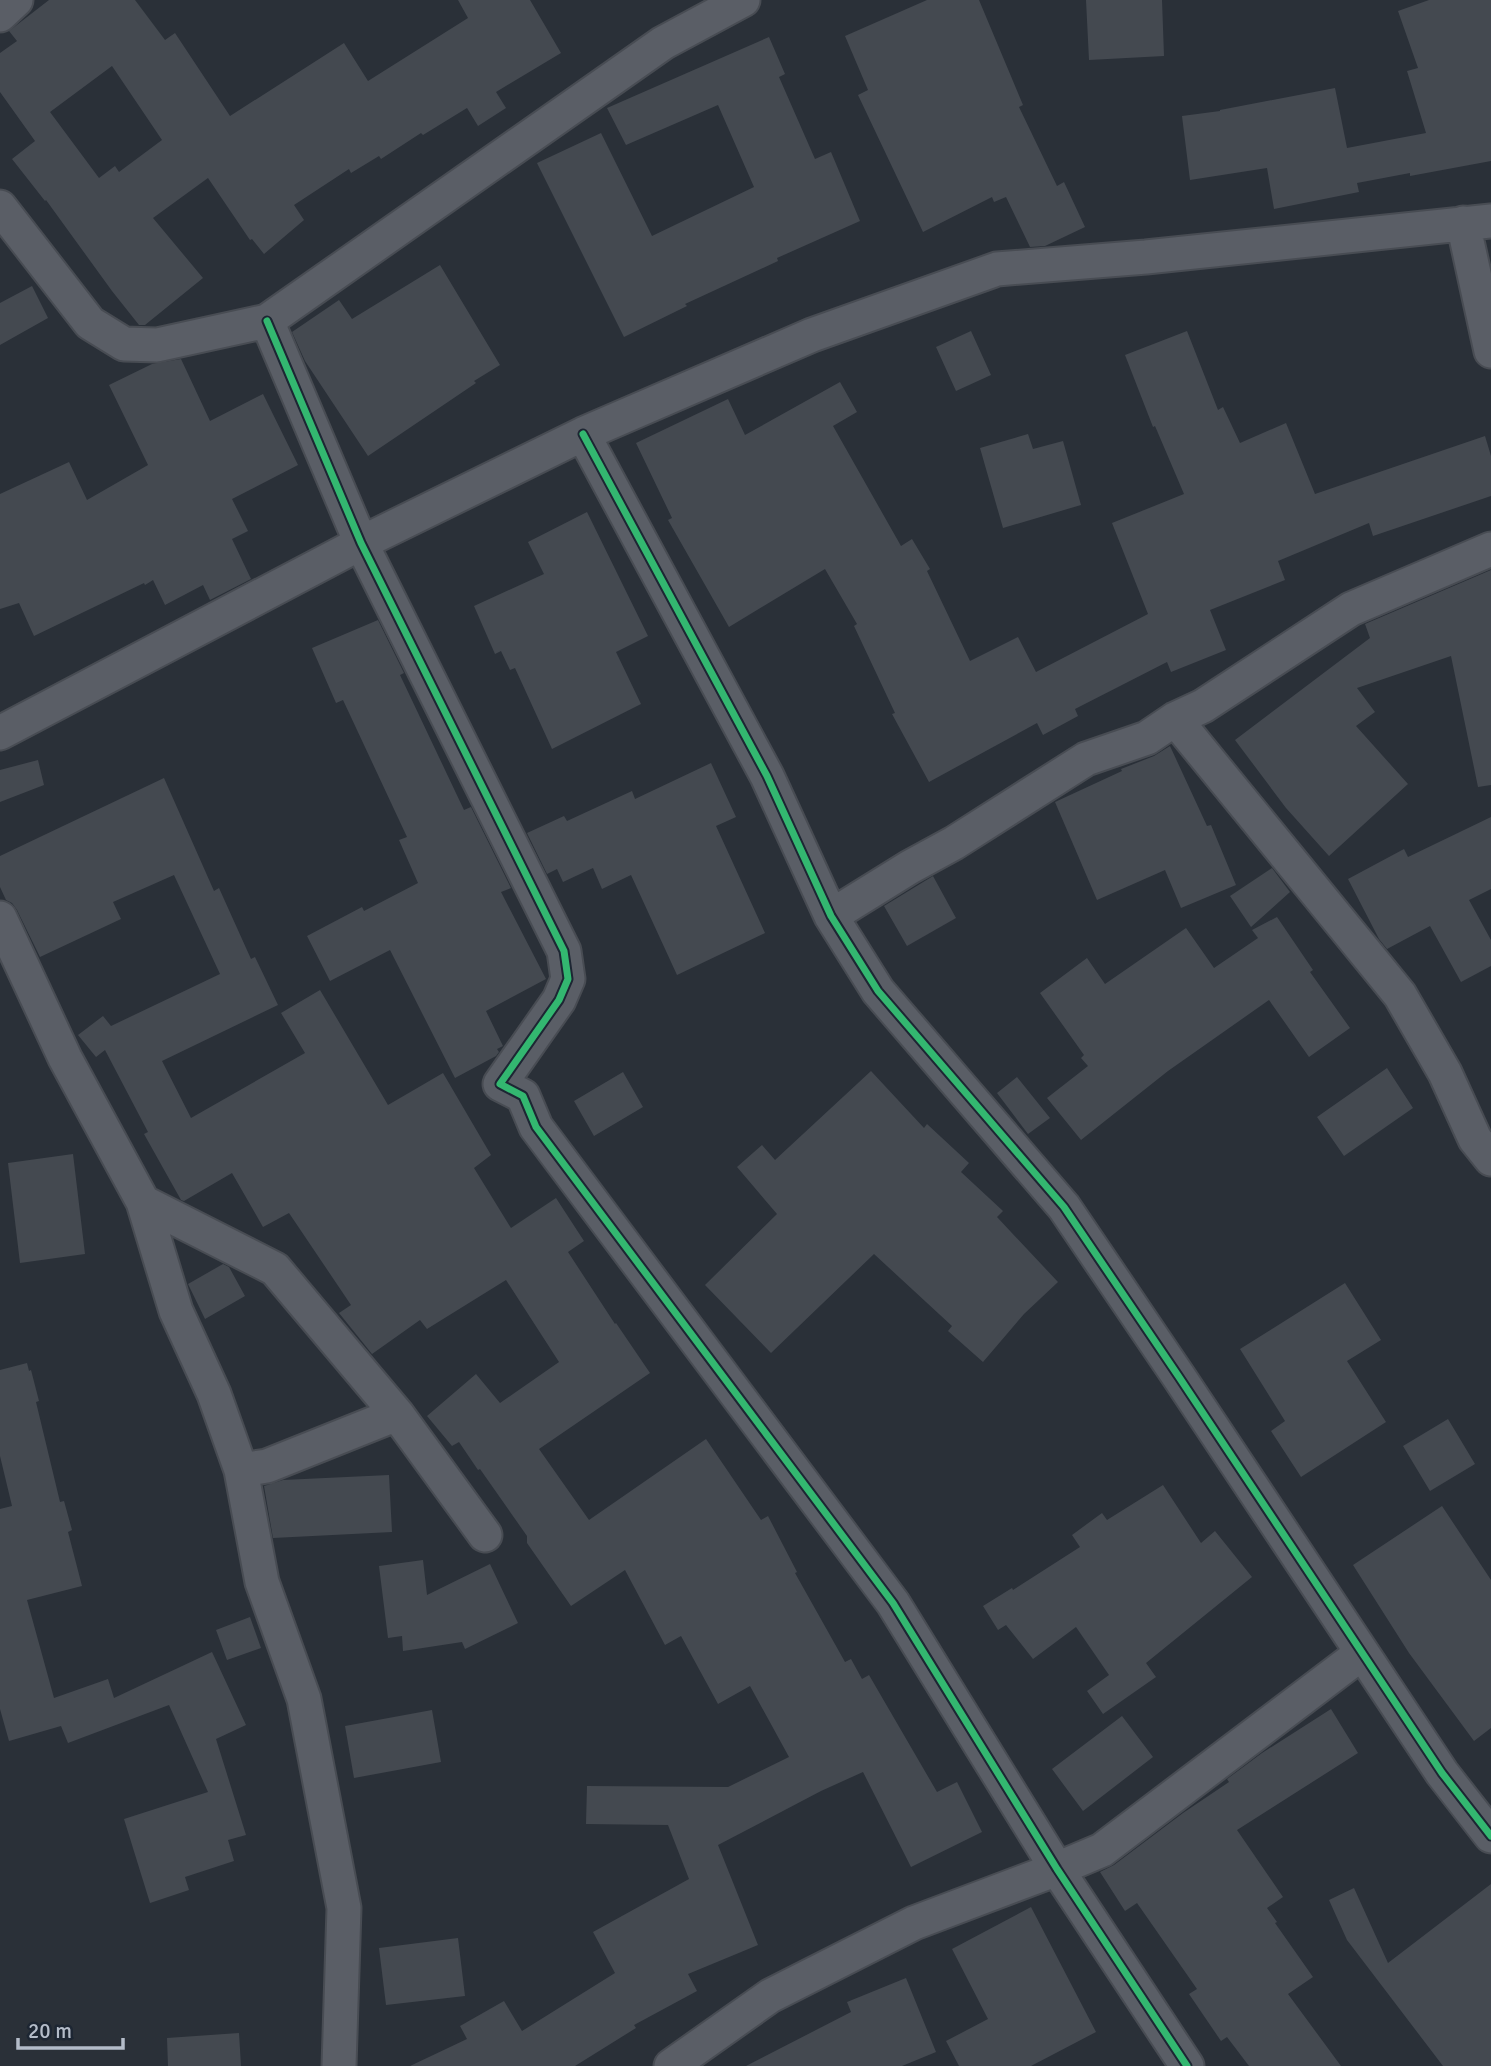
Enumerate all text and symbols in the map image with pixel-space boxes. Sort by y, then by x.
scale bar [18,2007,122,2050]
text: 20 m [28,2018,72,2044]

